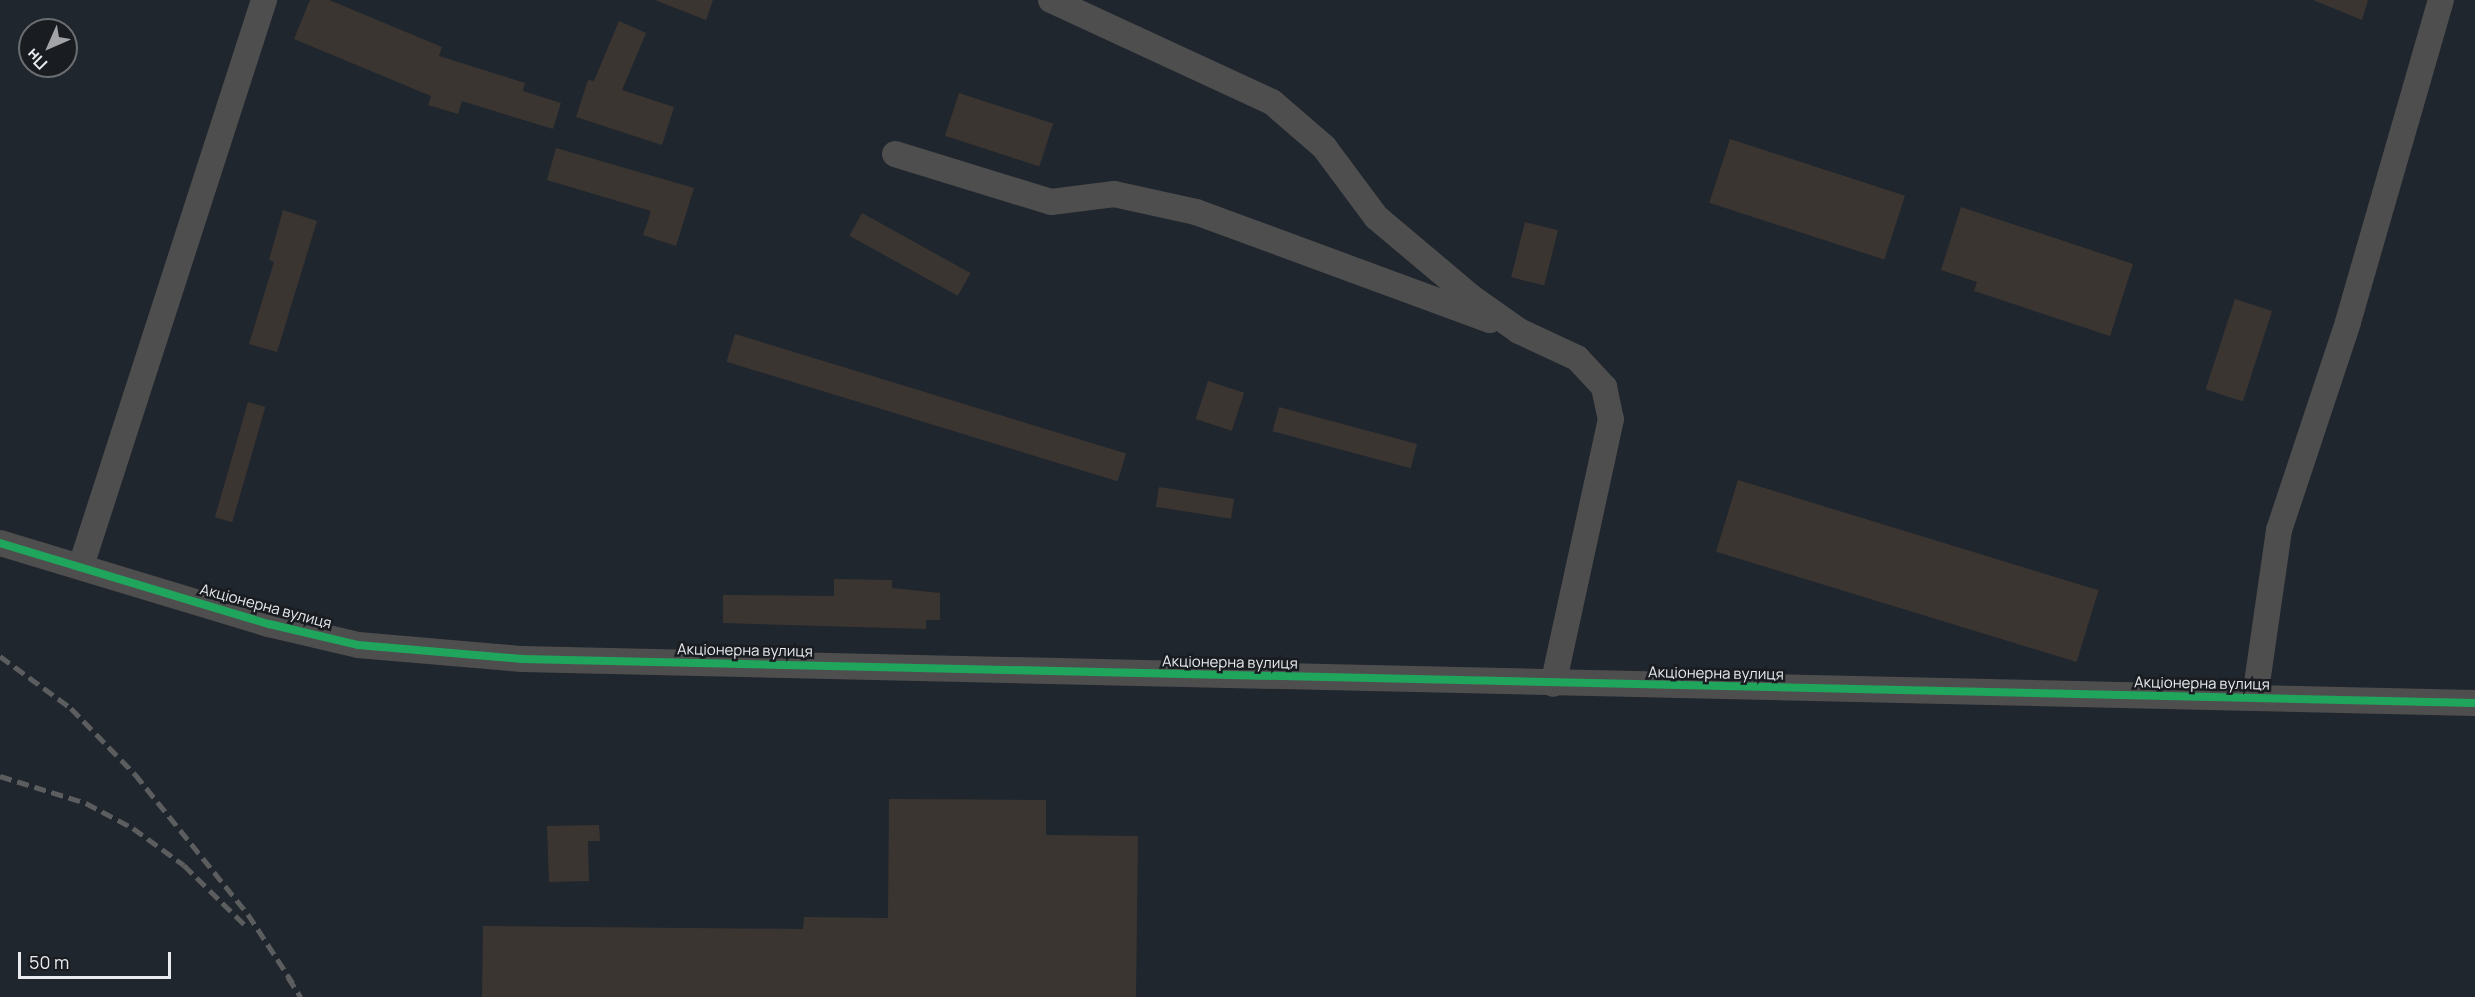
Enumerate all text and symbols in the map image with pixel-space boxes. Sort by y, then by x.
north arrow [18,18,78,78]
text: Пн [21,44,52,75]
street label: Акціонерна вулиця [198,580,334,632]
street label: Акціонерна вулиця [677,640,813,660]
street label: Акціонерна вулиця [1162,652,1298,672]
street label: Акціонерна вулиця [1648,663,1784,683]
street label: Акціонерна вулиця [2134,673,2270,693]
scale bar [21,940,174,978]
text: 50 m [29,950,69,974]

